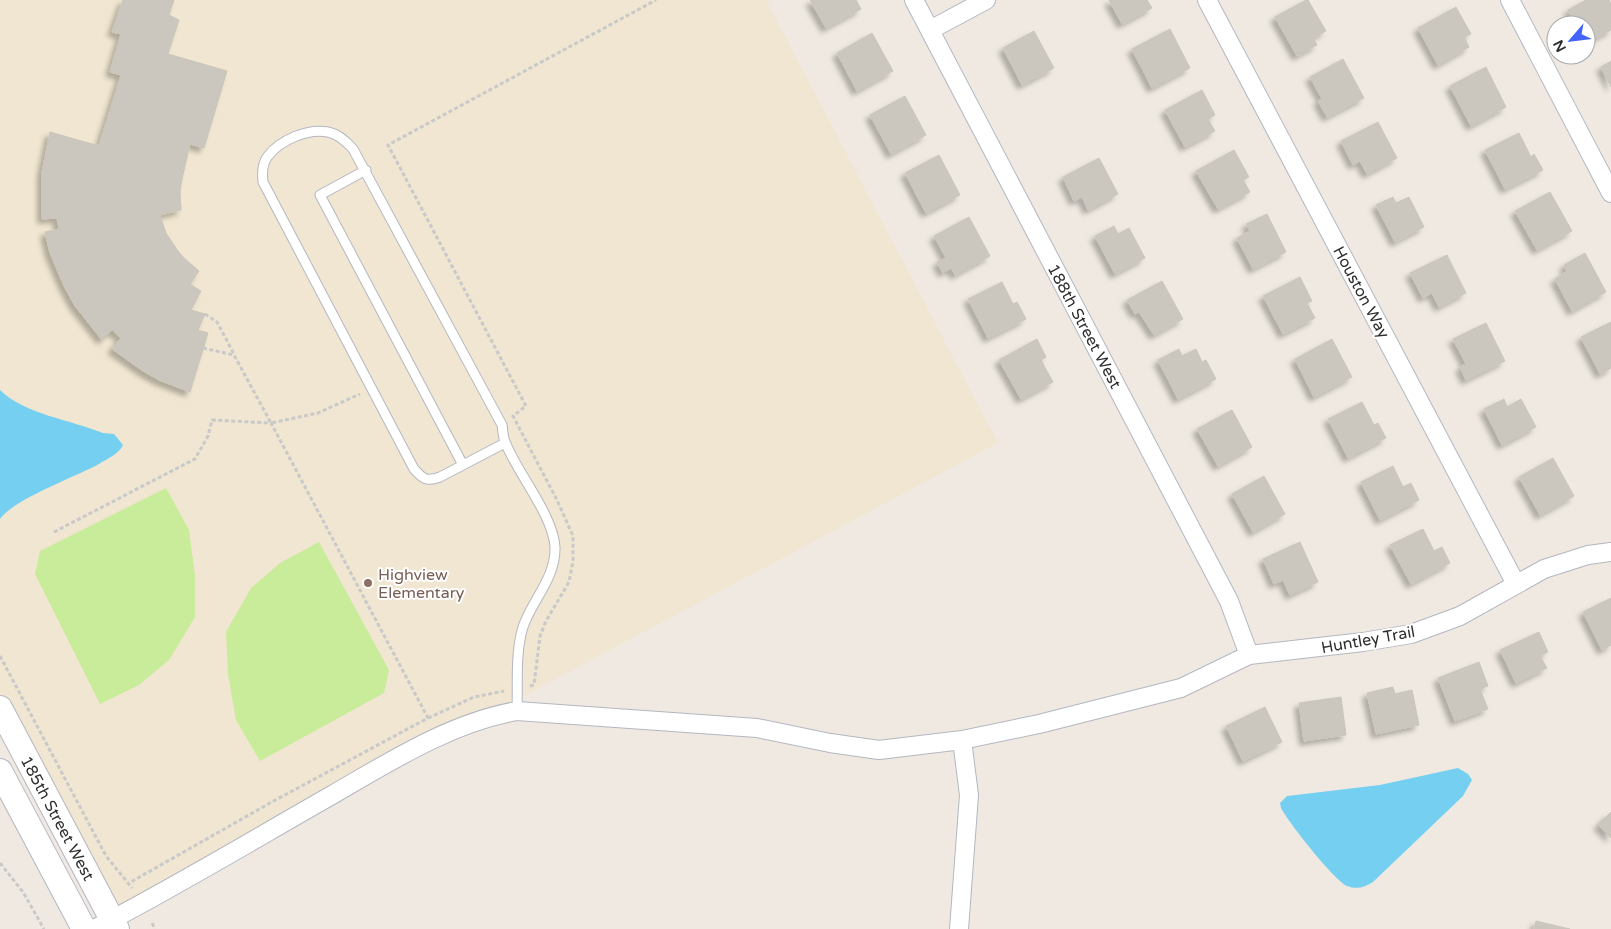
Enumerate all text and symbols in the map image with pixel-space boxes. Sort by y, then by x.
north arrow [1546,15,1596,65]
text: N [1550,37,1570,55]
street label: Houston Way [1328,243,1394,342]
street label: 188th Street West [1043,261,1125,392]
place label: Highview Elementary [378,565,465,603]
marker: Highview Elementary [362,577,374,589]
street label: Huntley Trail [1320,622,1417,658]
street label: 185th Street West [16,753,98,884]

